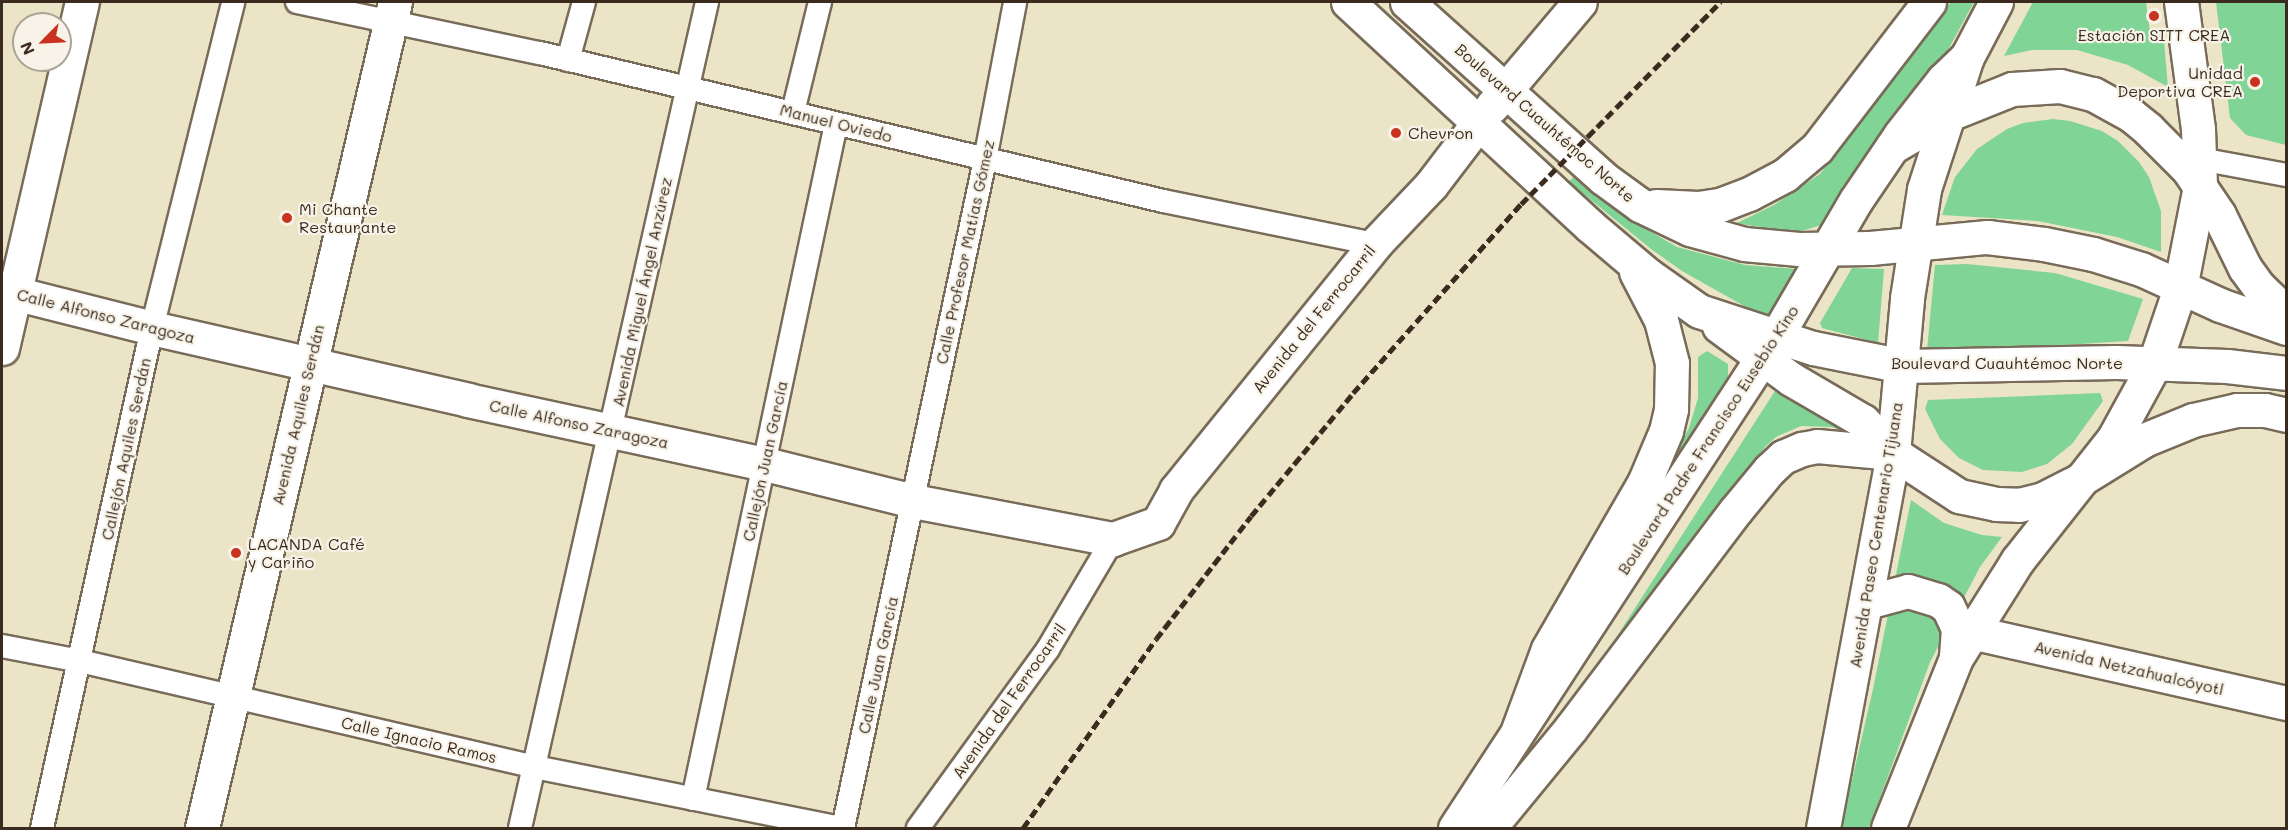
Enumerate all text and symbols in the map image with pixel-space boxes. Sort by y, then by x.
marker: Estación SITT CREA [2147,9,2161,23]
north arrow [12,12,72,72]
place label: Estación SITT CREA [2078,25,2230,45]
text: N [15,39,39,59]
street label: Boulevard Cuauhtémoc Norte [1451,40,1639,206]
place label: Unidad Deportiva CREA [2117,63,2243,101]
marker: Unidad Deportiva CREA [2248,75,2262,89]
street label: Manuel Oviedo [778,100,894,146]
place label: Chevron [1408,123,1473,143]
marker: Chevron [1389,126,1403,140]
street label: Calle Profesor Matías Gómez [932,138,998,366]
street label: Avenida Miguel Ángel Anzúrez [608,175,676,409]
place label: Mi Chante Restaurante [299,199,397,237]
marker: Mi Chante Restaurante [280,211,294,225]
street label: Avenida del Ferrocarril [1248,241,1380,397]
street label: Calle Alfonso Zaragoza [15,285,197,347]
street label: Boulevard Padre Francisco Eusebio Kino [1614,302,1802,578]
street label: Avenida Aquiles Serdán [268,323,328,507]
street label: Boulevard Cuauhtémoc Norte [1891,353,2123,373]
street label: Callejón Aquiles Serdán [97,356,155,542]
street label: Callejón Juan García [739,379,791,543]
street label: Calle Alfonso Zaragoza [488,396,670,452]
street label: Avenida Paseo Centenario Tijuana [1845,401,1907,669]
place label: LACANDA Café y Cariño [248,534,365,572]
marker: LACANDA Café y Cariño [229,546,243,560]
street label: Calle Juan García [854,594,902,736]
street label: Avenida del Ferrocarril [948,620,1070,782]
street label: Avenida Netzahualcóyotl [2032,637,2226,699]
street label: Calle Ignacio Ramos [340,713,498,767]

